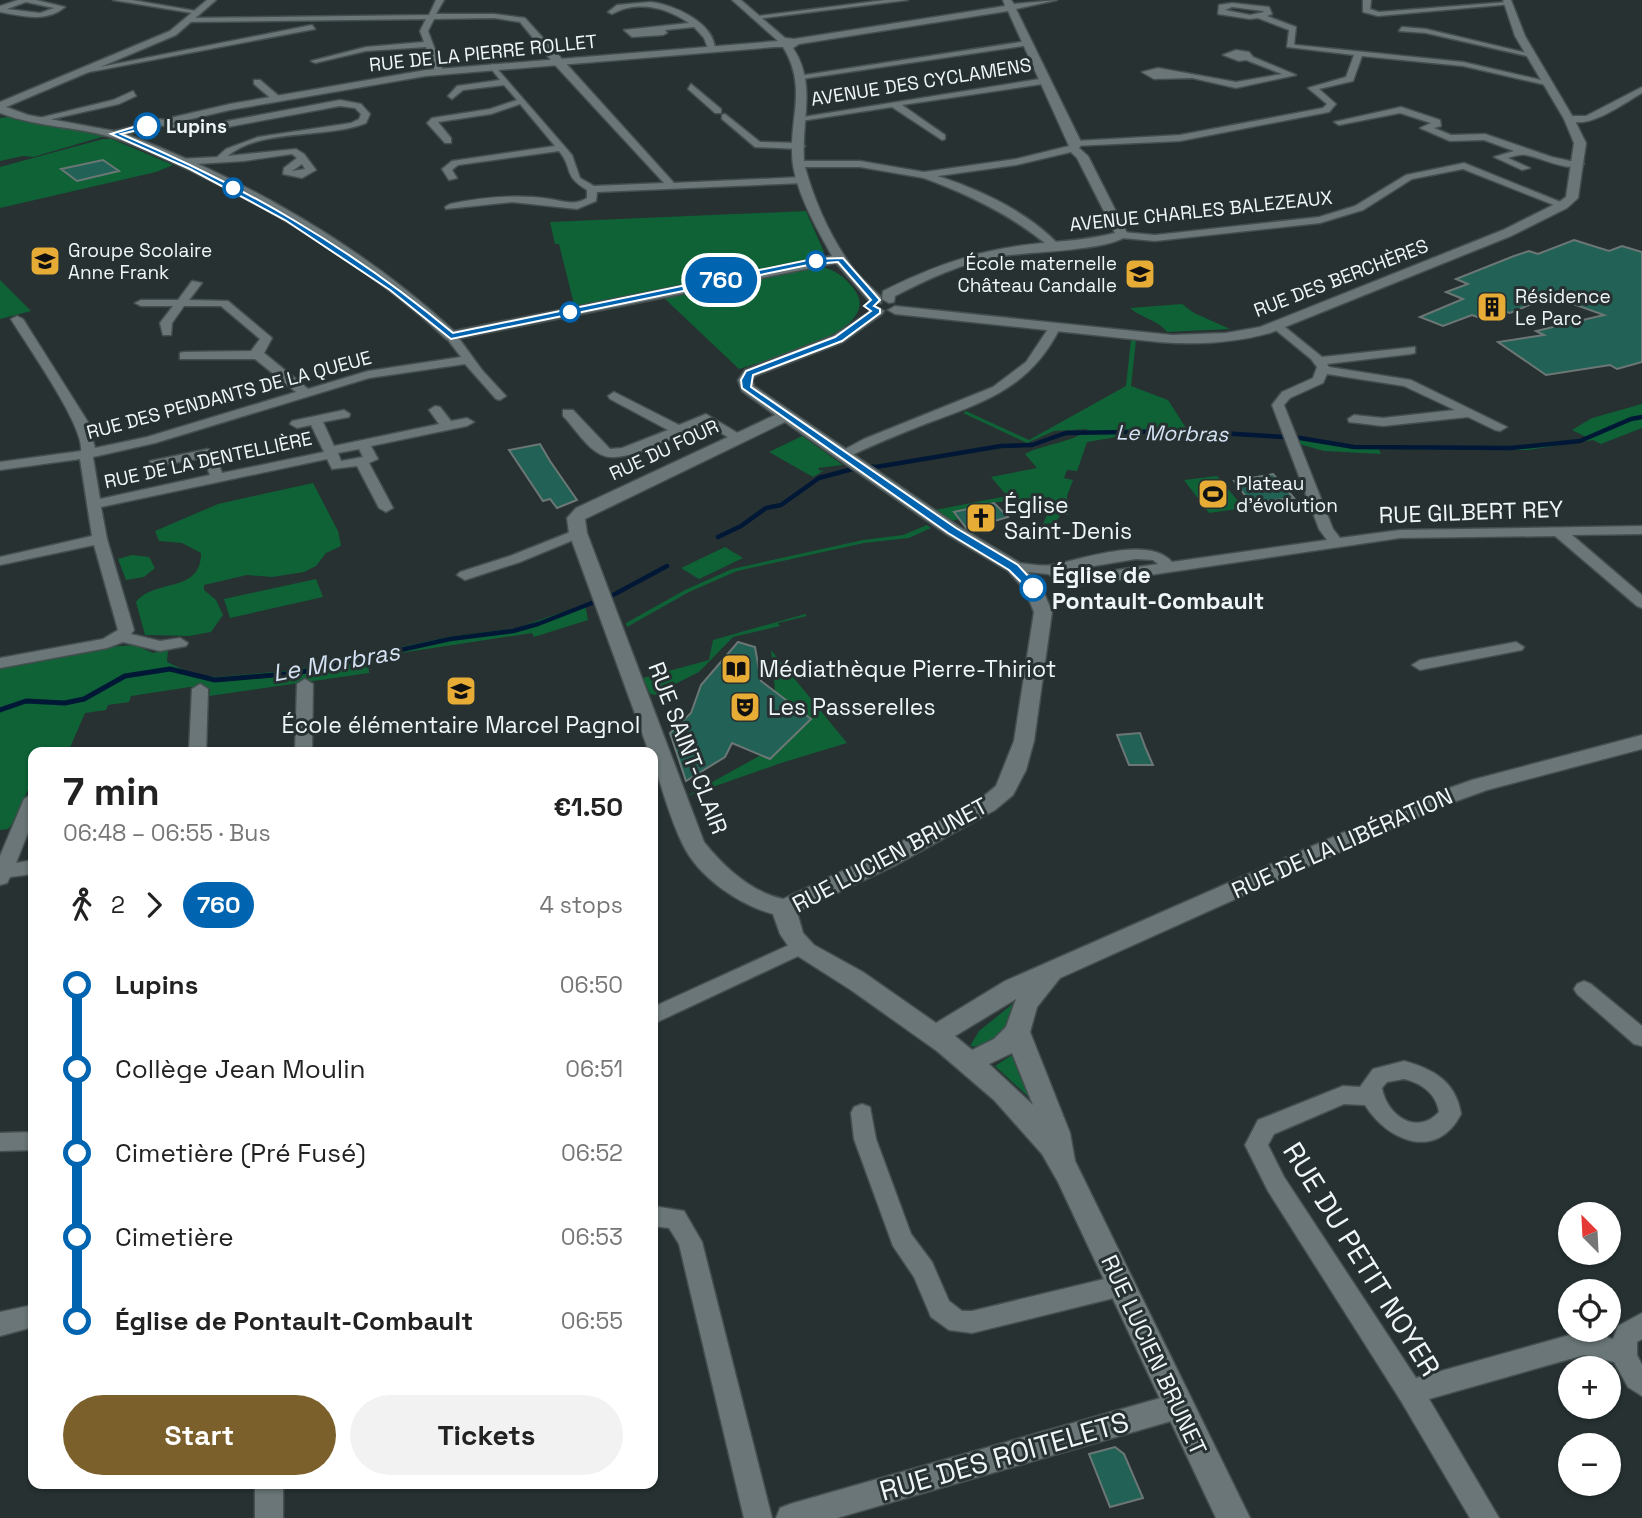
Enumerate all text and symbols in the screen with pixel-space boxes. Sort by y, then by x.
street label: RUE DE LA PIERRE ROLLET [368,29,598,77]
street label: AVENUE DES CYCLAMENS [809,52,1033,112]
marker: Lupins [134,113,160,139]
place label: Lupins [166,114,227,139]
unlabelled marker [223,178,243,198]
street label: AVENUE CHARLES BALEZEAUX [1068,185,1334,237]
street label: RUE DES BERCHÈRES [1250,233,1432,323]
place label: Groupe Scolaire Anne Frank [68,238,212,285]
school or university icon: Groupe Scolaire Anne Frank [28,244,62,278]
unlabelled marker [806,251,826,271]
place label: École maternelle Château Candalle [958,251,1117,298]
line badge: 760 [681,257,761,303]
school or university icon: École maternelle Château Candalle [1123,257,1157,291]
text: 760 [699,264,743,295]
place label: Résidence Le Parc [1515,284,1611,331]
building icon: Résidence Le Parc [1475,290,1509,324]
unlabelled marker [560,302,580,322]
street label: RUE DES PENDANTS DE LA QUEUE [84,345,374,445]
street label: RUE DU FOUR [605,414,723,486]
water label: Le Morbras [1116,419,1229,447]
street label: RUE DE LA DENTELLIÈRE [102,426,314,494]
place label: Plateau d’évolution [1236,471,1338,518]
sports icon: Plateau d’évolution [1196,477,1230,511]
place label: Église Saint-Denis [1004,490,1132,546]
street label: RUE GILBERT REY [1378,494,1564,530]
church icon: Église Saint-Denis [964,501,998,535]
place label: Église de Pontault-Combault [1052,560,1264,616]
marker: Église de Pontault-Combault [1020,575,1046,601]
water label: Le Morbras [270,635,403,688]
library icon: Médiathèque Pierre-Thiriot [719,652,753,686]
place label: Médiathèque Pierre-Thiriot [759,654,1056,684]
street label: RUE SAINT-CLAIR [641,658,735,838]
school or university icon: École élémentaire Marcel Pagnol [444,674,478,708]
theatre icon: Les Passerelles [728,690,762,724]
place label: Les Passerelles [768,692,936,722]
place label: École élémentaire Marcel Pagnol [282,710,640,740]
text: 7 min [63,768,160,816]
street label: RUE DE LA LIBÉRATION [1227,781,1457,905]
text: €1.50 [553,790,623,824]
street label: RUE LUCIEN BRUNET [787,791,993,919]
text: 06:48 – 06:55 · Bus [63,818,271,848]
icon: walk [63,886,101,924]
icon: forward [135,886,173,924]
text: 760 [197,889,240,920]
text: 2 [111,890,125,920]
text: 4 stops [540,890,623,920]
text: Lupins [115,968,198,1002]
text: 06:50 [560,970,623,1000]
text: Collège Jean Moulin [115,1052,366,1086]
text: 06:51 [565,1054,623,1084]
street label: RUE DU PETIT NOYER [1275,1135,1449,1383]
text: Cimetière (Pré Fusé) [115,1136,366,1170]
text: 06:52 [561,1138,623,1168]
north arrow [1558,1202,1620,1265]
map controls [1558,1202,1621,1496]
text: Cimetière [115,1220,234,1254]
text: 06:53 [561,1222,623,1252]
street label: RUE LUCIEN BRUNET [1094,1250,1214,1460]
button: locate [1558,1279,1621,1342]
text: Église de Pontault-Combault [115,1304,473,1338]
text: 06:55 [561,1306,623,1336]
button: + [1558,1356,1621,1419]
button: Start [63,1395,336,1475]
button: Tickets [350,1395,623,1475]
street label: RUE DES ROITELETS [875,1403,1133,1509]
button: − [1558,1433,1621,1496]

